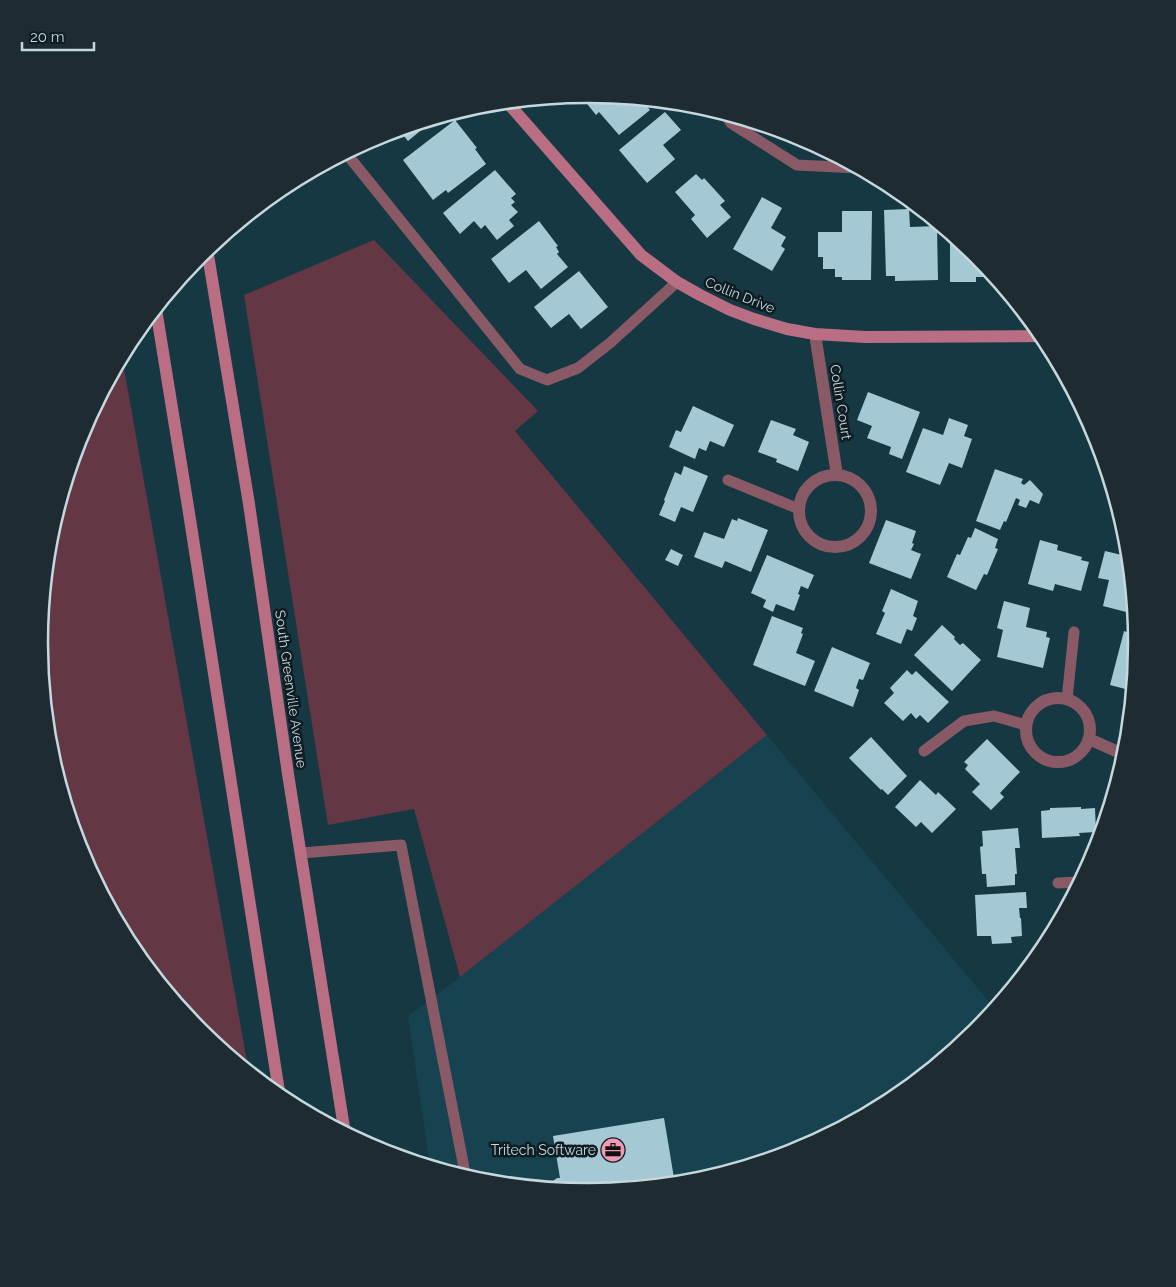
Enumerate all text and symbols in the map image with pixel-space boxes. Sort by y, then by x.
scale bar [22,20,95,52]
text: 20 m [30,28,65,46]
street label: Collin Drive [703,274,777,316]
street label: Collin Court [827,363,855,441]
street label: South Greenville Avenue [272,609,310,769]
office icon: Tritech Software [600,1137,626,1163]
place label: Tritech Software [491,1142,596,1158]

